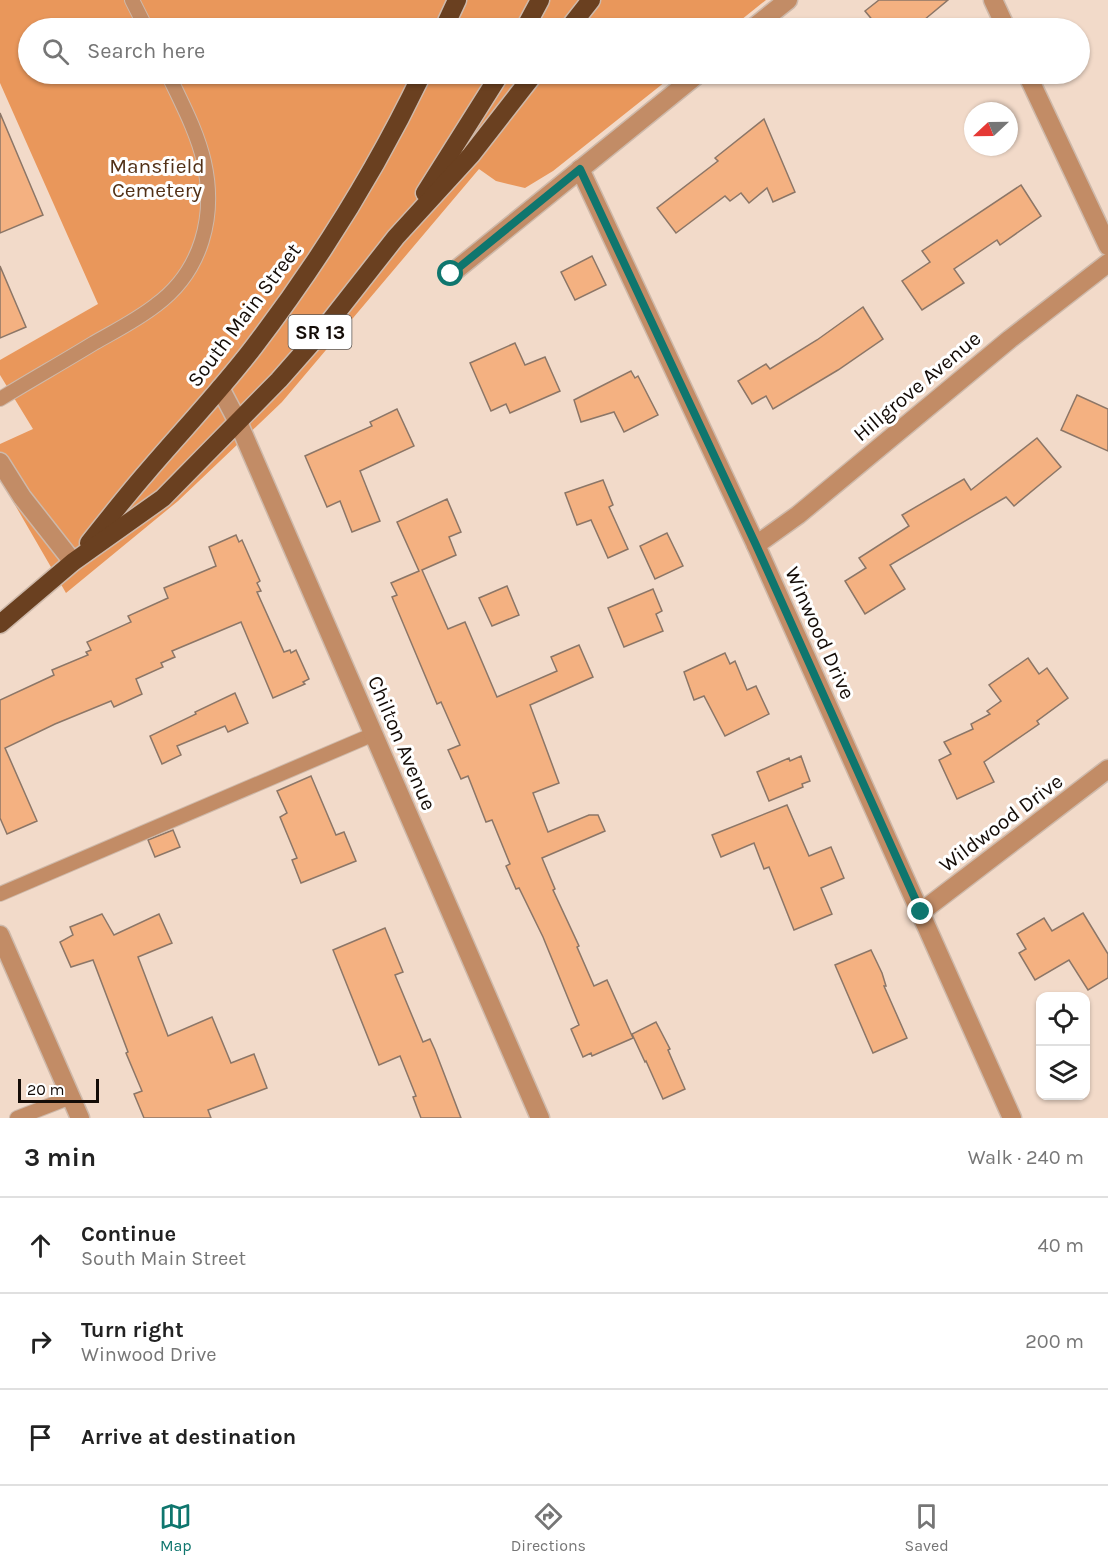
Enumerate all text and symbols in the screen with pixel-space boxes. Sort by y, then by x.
search box [18,18,1090,84]
icon: search [39,35,72,68]
text: Search here [87,38,205,64]
north arrow [964,102,1018,156]
park label: Mansfield Cemetery [109,154,205,202]
street label: South Main Street [182,238,306,391]
route start [437,260,463,286]
road number: SR 13 [288,315,352,349]
street label: Hillgrove Avenue [849,326,985,446]
street label: Winwood Drive [780,563,860,703]
street label: Chilton Avenue [363,672,441,814]
street label: Wildwood Drive [935,769,1067,877]
route end [907,898,933,924]
map controls [1036,992,1090,1100]
button: locate [1036,992,1090,1046]
button: layers [1036,1046,1090,1100]
scale bar [18,1076,99,1104]
text: 20 m [27,1080,65,1099]
text: 3 min [24,1142,96,1173]
text: Walk · 240 m [968,1146,1084,1169]
text: Continue [81,1221,176,1247]
icon: ahead [24,1229,57,1262]
text: 40 m [1038,1234,1084,1257]
text: South Main Street [81,1247,246,1270]
text: Turn right [81,1317,184,1343]
icon: right [24,1325,57,1358]
text: 200 m [1025,1330,1084,1353]
text: Winwood Drive [81,1343,217,1366]
icon: arrive [24,1421,57,1454]
text: Arrive at destination [81,1424,296,1450]
tab: Map [159,1500,192,1555]
tab: Directions [511,1500,586,1555]
tab: Saved [905,1500,949,1555]

